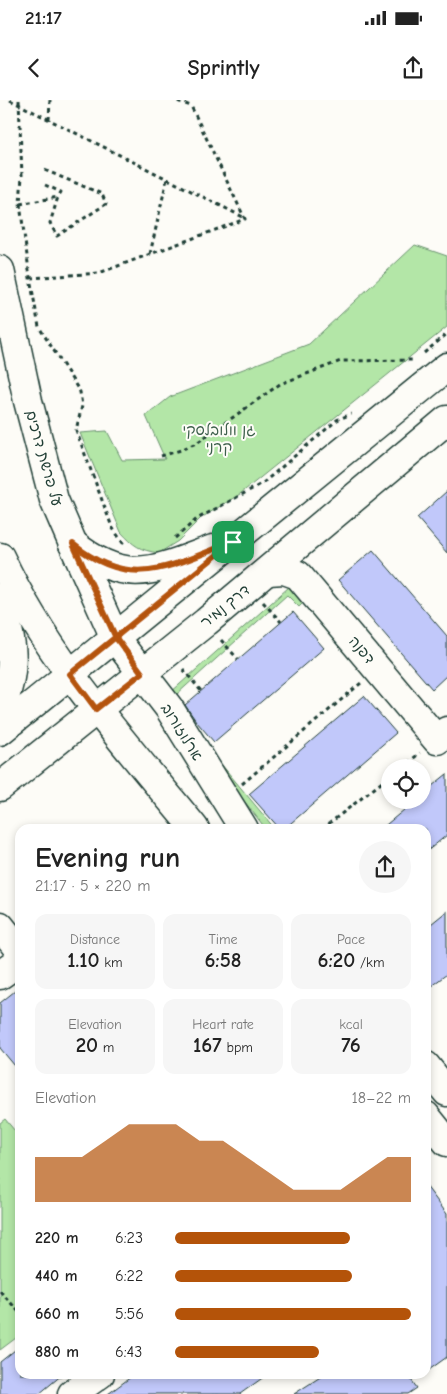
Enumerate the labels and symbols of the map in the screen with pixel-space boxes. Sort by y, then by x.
street label: על פרשת דרכים [22,408,66,508]
park label: גן וולובלסקי קרני [183,421,256,456]
pin [212,521,254,563]
street label: דרך נמיר [197,581,253,631]
street label: דפנה [345,632,379,668]
street label: ארלוזורוב [157,700,207,764]

